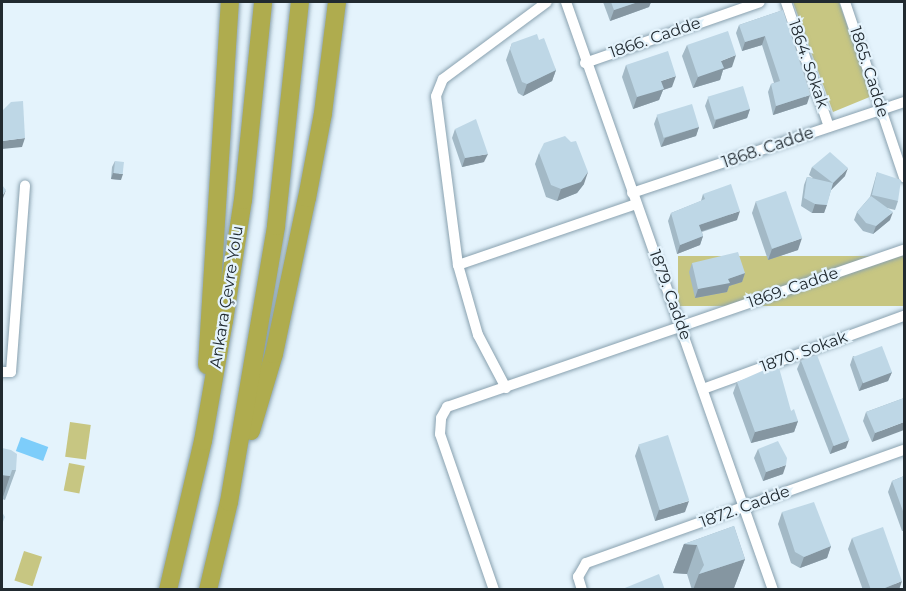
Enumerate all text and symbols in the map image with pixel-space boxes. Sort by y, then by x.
street label: 1866. Cadde [607,13,703,63]
street label: 1864. Sokak [784,17,832,111]
street label: 1865. Cadde [845,24,893,120]
street label: 1868. Cadde [720,123,816,173]
street label: Ankara Çevre Yolu [206,224,248,370]
street label: 1879. Cadde [645,247,695,343]
street label: 1869. Cadde [745,263,841,313]
street label: 1870. Sokak [758,327,850,377]
street label: 1872. Cadde [697,482,793,532]

